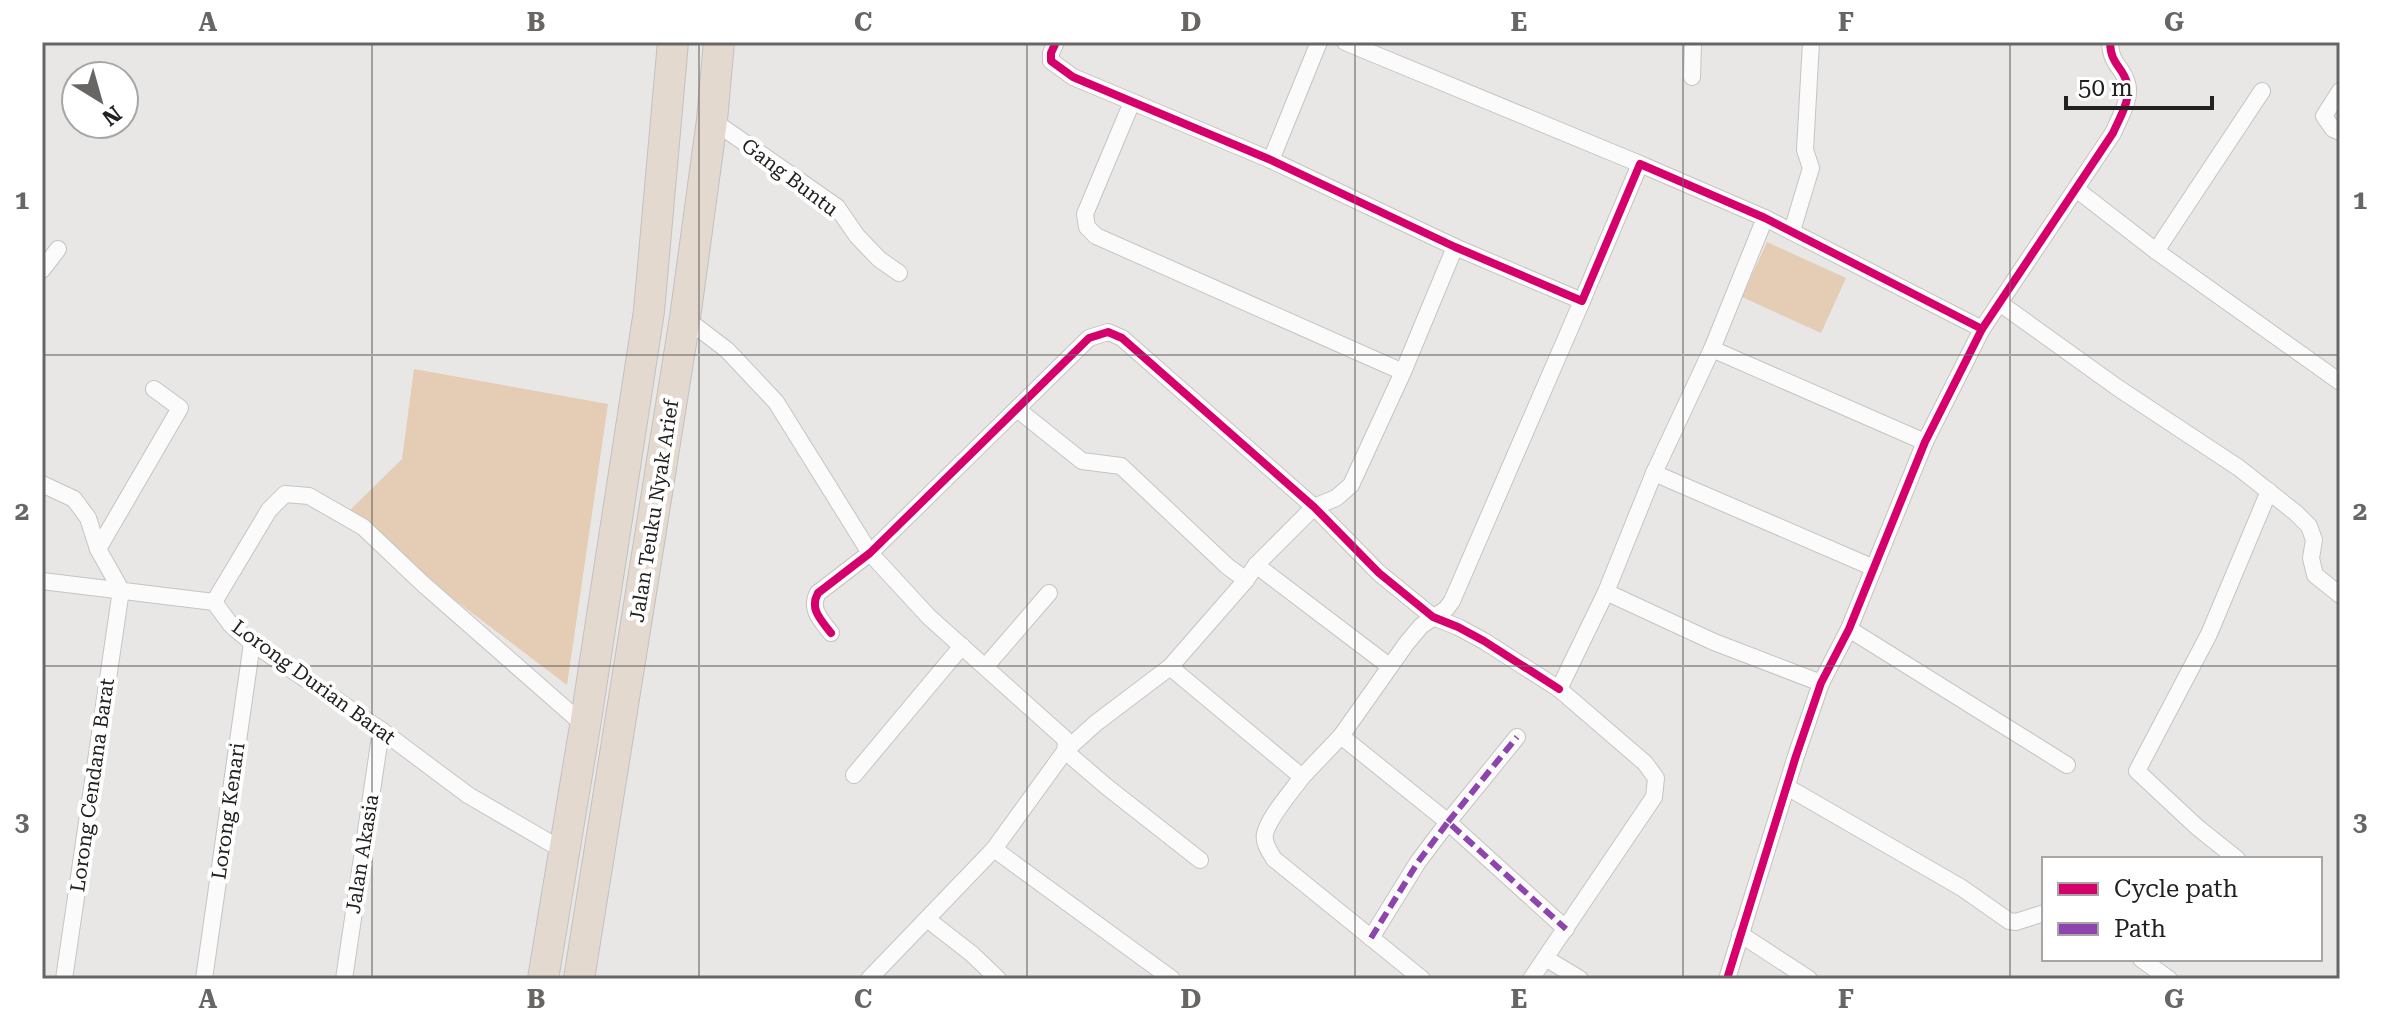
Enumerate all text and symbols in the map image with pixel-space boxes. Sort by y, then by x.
text: A [199,7,218,37]
text: B [527,7,545,37]
text: C [854,7,872,37]
text: D [1181,7,1201,37]
text: E [1511,7,1527,37]
text: F [1838,7,1854,37]
text: G [2164,7,2184,37]
north arrow [60,60,140,140]
scale bar [2066,60,2212,110]
text: 50 m [2078,74,2133,102]
text: N [97,100,126,131]
street label: Gang Buntu [737,133,843,221]
text: 1 [15,185,29,215]
text: 1 [2353,185,2367,215]
street label: Jalan Teuku Nyak Arief [625,397,684,624]
text: 2 [15,496,29,526]
text: 2 [2353,496,2367,526]
street label: Lorong Durian Barat [228,615,401,750]
street label: Lorong Cendana Barat [65,676,119,893]
street label: Lorong Kenari [207,741,249,881]
street label: Jalan Akasia [341,792,383,915]
text: 3 [15,807,29,837]
text: 3 [2353,807,2367,837]
legend [2042,857,2322,961]
text: Cycle path [2114,875,2238,903]
text: Path [2114,915,2166,943]
text: A [199,984,218,1014]
text: B [527,984,545,1014]
text: C [854,984,872,1014]
text: D [1181,984,1201,1014]
text: E [1511,984,1527,1014]
text: F [1838,984,1854,1014]
text: G [2164,984,2184,1014]

